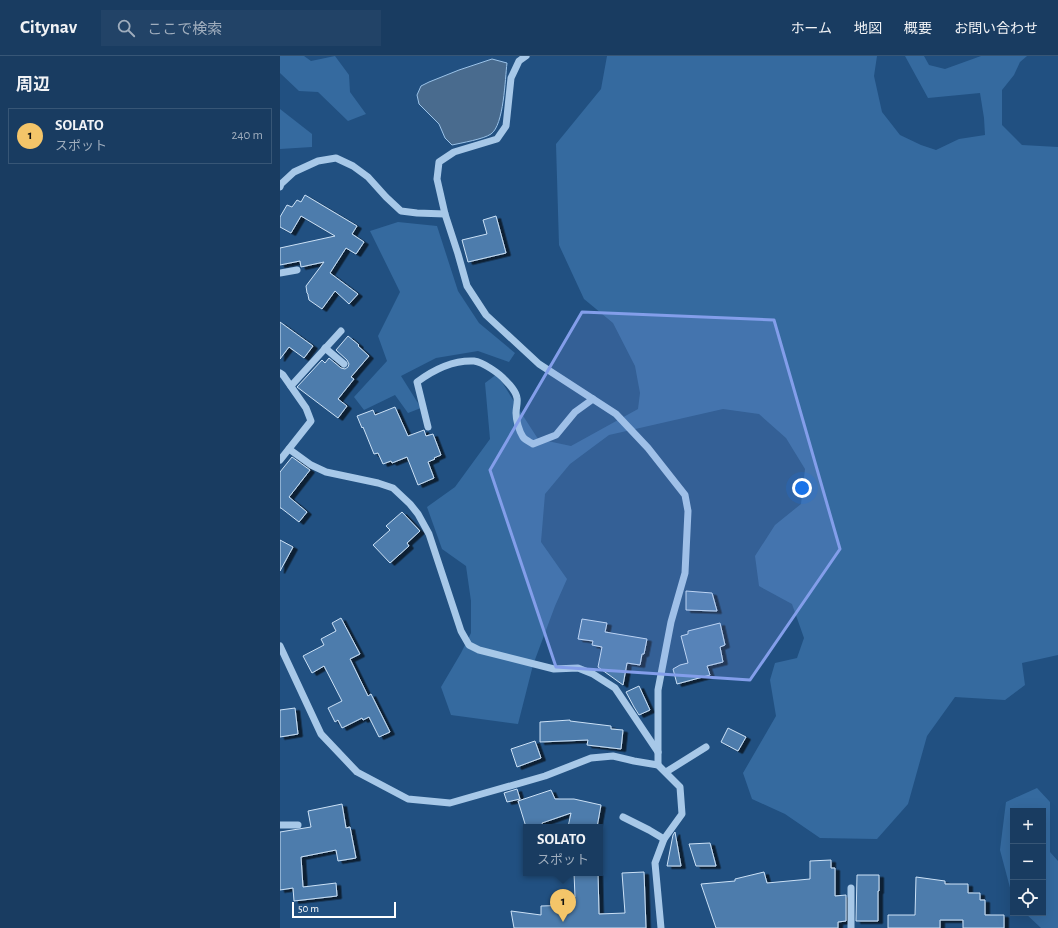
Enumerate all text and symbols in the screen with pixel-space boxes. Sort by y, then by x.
search box [101,10,381,46]
icon: search [115,17,137,39]
text: Citynav [20,18,77,37]
text: ここで検索 [147,22,222,37]
text: ホーム [790,22,832,36]
text: 地図 [854,22,882,36]
text: 概要 [904,22,932,36]
text: お問い合わせ [954,22,1038,36]
text: 周辺 [16,76,50,93]
text: SOLATO [55,118,104,133]
text: 1 [28,129,32,142]
text: 240 m [231,129,263,142]
text: スポット [55,140,107,153]
your location [792,478,812,498]
map controls [1010,808,1046,916]
button: + [1010,808,1046,844]
popup [523,824,603,876]
text: SOLATO [537,832,586,847]
button: − [1010,844,1046,880]
text: スポット [537,854,589,867]
button: locate [1010,880,1046,916]
pin: 1 [550,889,576,922]
scale bar [292,900,396,919]
text: 50 m [298,903,319,914]

